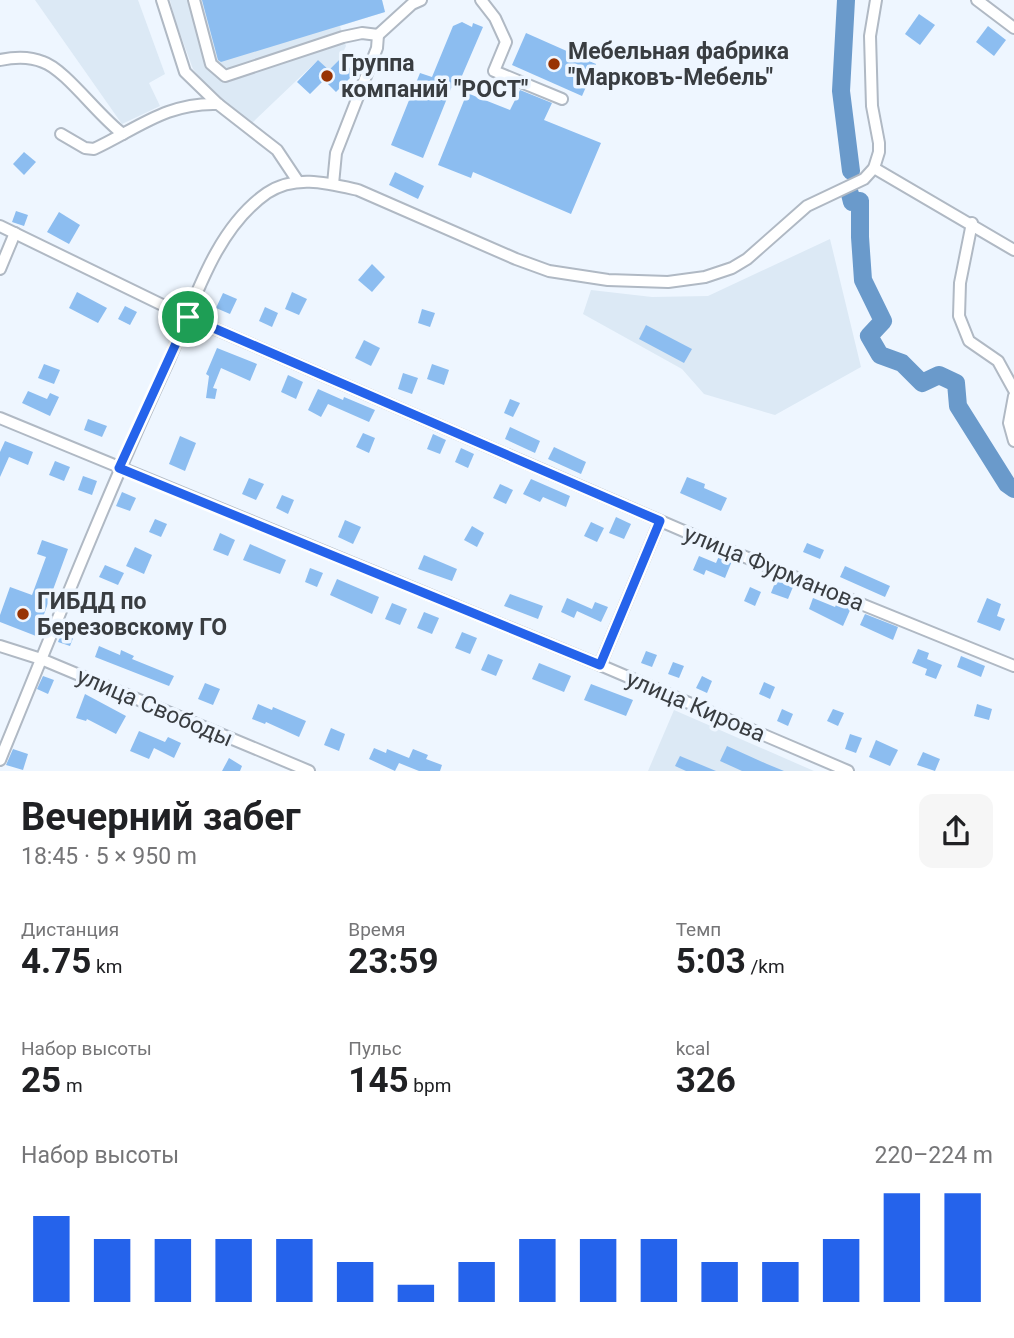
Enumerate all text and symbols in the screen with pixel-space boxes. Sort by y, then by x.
place label: Мебельная фабрика "Марковъ-Мебель" [568,38,789,91]
place label: Группа компаний "РОСТ" [341,50,528,103]
marker: Мебельная фабрика "Марковъ-Мебель" [546,56,562,72]
marker: Группа компаний "РОСТ" [319,68,335,84]
pin [158,287,218,347]
icon: arrive [169,298,207,336]
street label: улица Фурманова [680,520,868,617]
place label: ГИБДД по Березовскому ГО [37,588,227,641]
marker: ГИБДД по Березовскому ГО [15,606,31,622]
street label: улица Свободы [73,662,237,752]
street label: улица Кирова [622,665,769,748]
button: share [919,794,993,868]
text: Вечерний забег [21,795,301,839]
text: 18:45 · 5 × 950 m [21,843,197,870]
text: Дистанция [21,918,119,941]
text: Время [348,918,405,941]
text: Темп [676,918,721,941]
text: 4.75 [21,941,91,982]
text: 23:59 [348,941,439,982]
text: 5:03 [676,941,746,982]
text: km [91,955,122,978]
text: /km [746,955,785,978]
text: Набор высоты [21,1037,152,1060]
text: Пульс [348,1037,402,1060]
text: kcal [676,1037,710,1060]
text: 25 [21,1060,61,1101]
text: 145 [348,1060,409,1101]
text: 326 [676,1060,736,1101]
text: m [61,1074,83,1097]
text: bpm [409,1074,451,1097]
text: Набор высоты [21,1142,179,1169]
text: 220–224 m [874,1142,993,1169]

